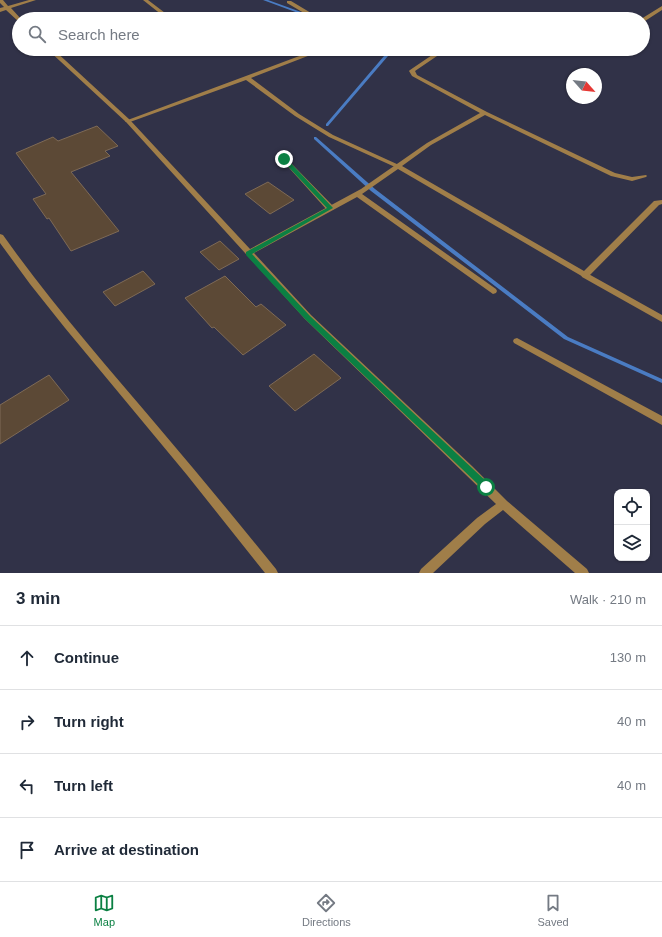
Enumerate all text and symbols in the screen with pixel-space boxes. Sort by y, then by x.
search box [12,12,650,56]
icon: search [26,23,48,45]
text: Search here [58,26,140,43]
north arrow [566,68,602,104]
route end [275,150,293,168]
route start [477,478,495,496]
map controls [614,489,650,561]
button: locate [614,489,650,525]
button: layers [614,525,650,561]
text: 3 min [16,589,60,608]
text: Walk · 210 m [570,592,646,607]
icon: ahead [16,647,38,669]
text: Continue [54,649,119,666]
text: 130 m [610,650,646,665]
icon: right [16,711,38,733]
text: Turn right [54,713,124,730]
text: 40 m [617,714,646,729]
icon: left [16,775,38,797]
text: Turn left [54,777,113,794]
text: 40 m [617,778,646,793]
icon: arrive [16,839,38,861]
text: Arrive at destination [54,841,199,858]
tab: Map [93,892,115,928]
tab: Directions [302,892,351,928]
tab: Saved [537,892,569,928]

